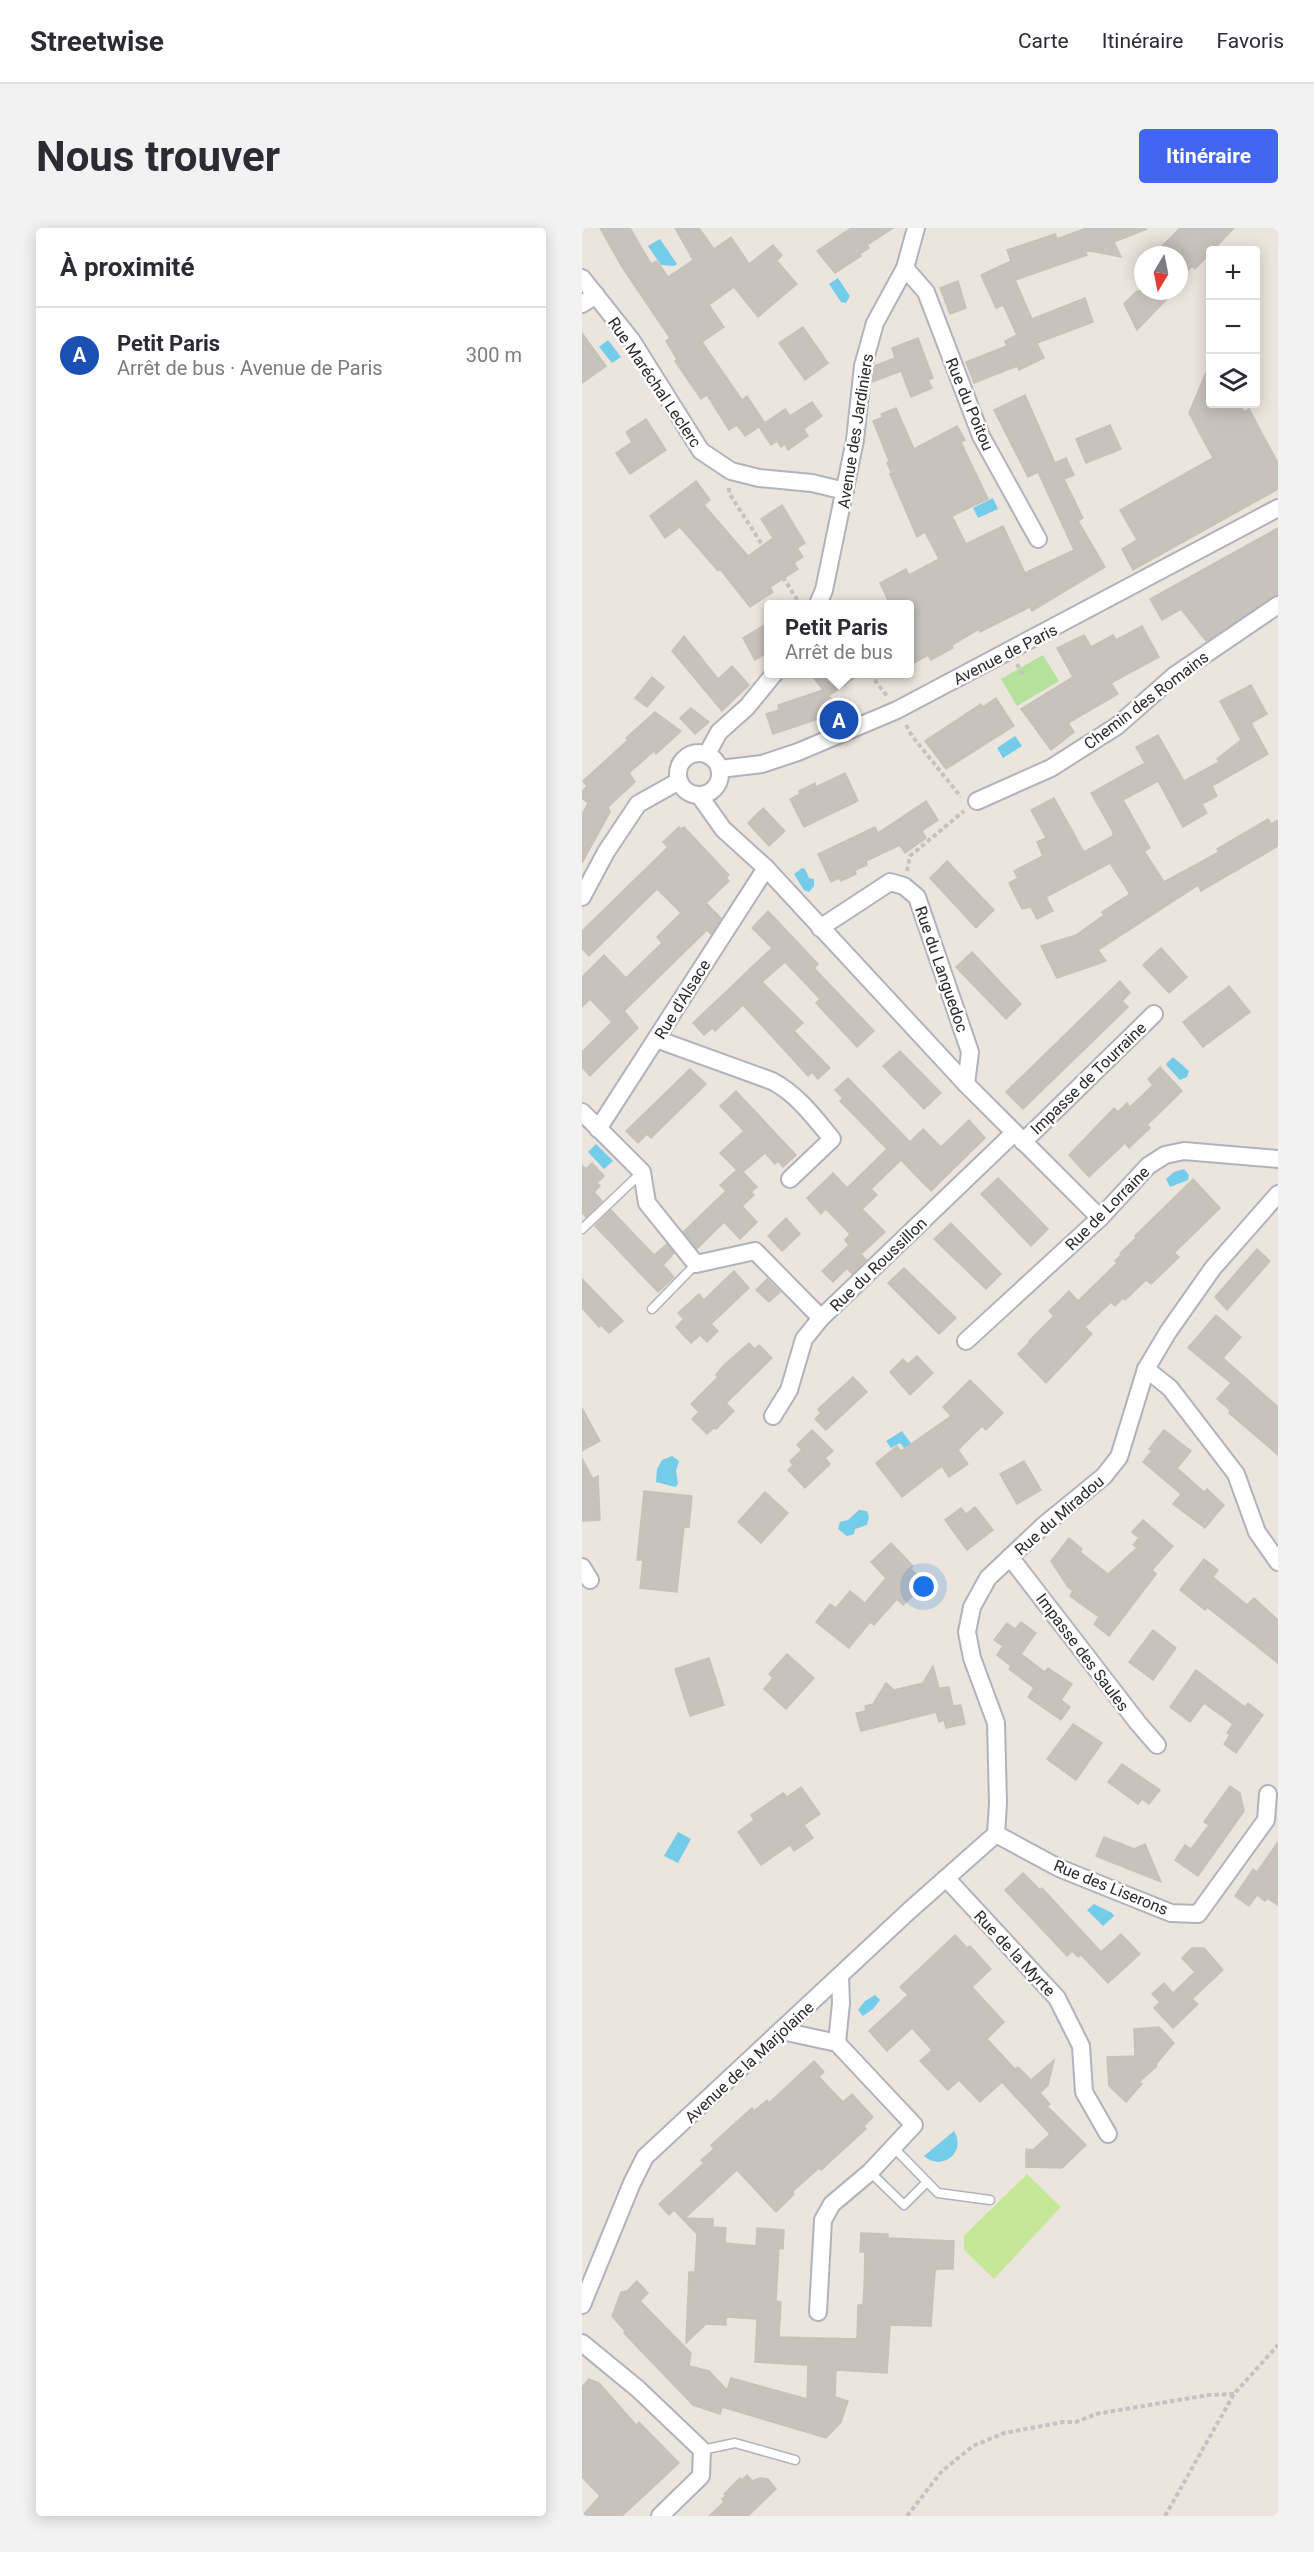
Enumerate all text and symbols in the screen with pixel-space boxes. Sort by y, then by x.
text: Streetwise [30,25,164,58]
text: Carte [1018,29,1069,53]
text: Itinéraire [1102,29,1183,53]
text: Favoris [1216,29,1284,53]
button: Itinéraire [1139,129,1278,183]
text: Nous trouver [36,132,280,181]
north arrow [1134,246,1188,300]
map controls [1206,246,1260,408]
button: + [1206,246,1260,300]
text: À proximité [60,252,194,282]
button: − [1206,300,1260,354]
street label: Rue Maréchal Leclerc [604,314,705,451]
text: Petit Paris [117,331,220,356]
text: A [73,343,86,367]
text: 300 m [466,343,522,367]
street label: Avenue des Jardiniers [834,352,877,510]
button: layers [1206,354,1260,408]
street label: Rue du Poitou [941,355,998,453]
text: Arrêt de bus · Avenue de Paris [117,356,383,380]
popup [764,600,914,678]
text: Petit Paris [785,615,888,640]
street label: Avenue de Paris [950,620,1060,689]
text: Arrêt de bus [785,640,893,664]
street label: Chemin des Romains [1080,647,1212,753]
pin: A [820,698,858,742]
street label: Rue du Languedoc [911,904,972,1035]
street label: Rue d'Alsace [650,956,714,1043]
street label: Impasse de Tourraine [1027,1018,1150,1138]
street label: Rue de Lorraine [1061,1162,1153,1254]
street label: Rue du Roussillon [826,1213,931,1315]
street label: Rue du Miradou [1011,1472,1108,1559]
your location [909,1572,938,1601]
street label: Impasse des Saules [1032,1590,1133,1715]
street label: Rue des Liserons [1051,1856,1171,1919]
street label: Rue de la Myrte [970,1907,1059,2000]
street label: Avenue de la Marjolaine [681,1998,818,2127]

